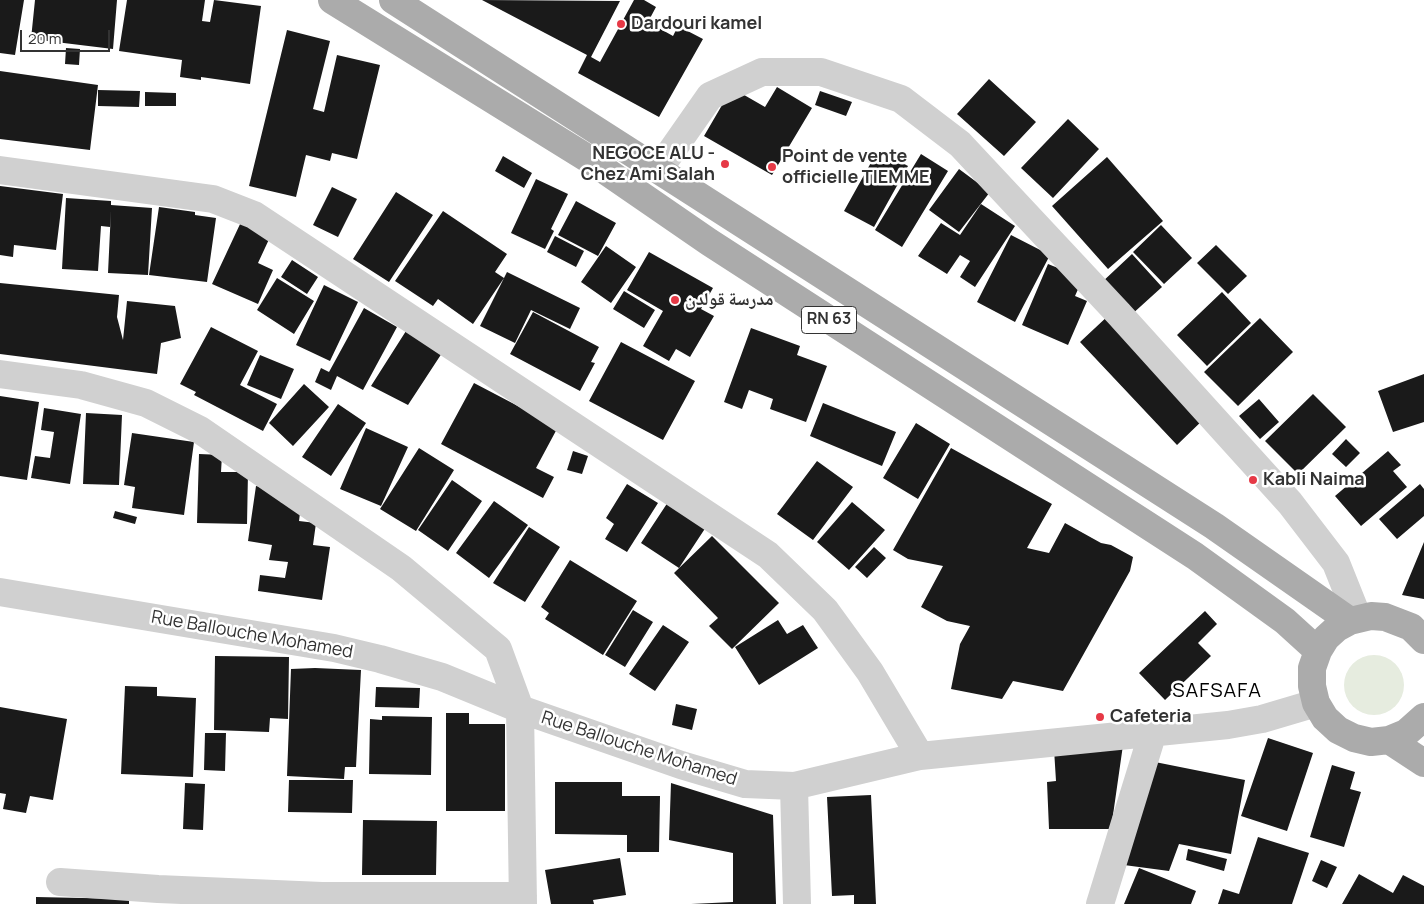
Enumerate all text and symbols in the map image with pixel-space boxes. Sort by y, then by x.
place label: Dardouri kamel [631,13,762,35]
marker: Dardouri kamel [615,18,627,30]
scale bar [22,20,112,52]
text: 20 m [28,28,61,49]
place label: NEGOCE ALU - Chez Ami Salah [581,143,715,186]
place label: Point de vente officielle TIEMME [782,146,930,188]
marker: NEGOCE ALU - Chez Ami Salah [719,158,731,170]
marker: Point de vente officielle TIEMME [766,161,778,173]
place label: مدرسة قولدن [685,289,774,311]
marker: مدرسة قولدن [669,294,681,306]
road number: RN 63 [802,306,856,334]
place label: Kabli Naima [1263,469,1365,491]
marker: Kabli Naima [1247,474,1259,486]
street label: Rue Ballouche Mohamed [149,607,355,663]
district label: SAFSAFA [1171,679,1263,703]
place label: Cafeteria [1110,706,1192,728]
street label: Rue Ballouche Mohamed [538,707,740,791]
marker: Cafeteria [1094,711,1106,723]

